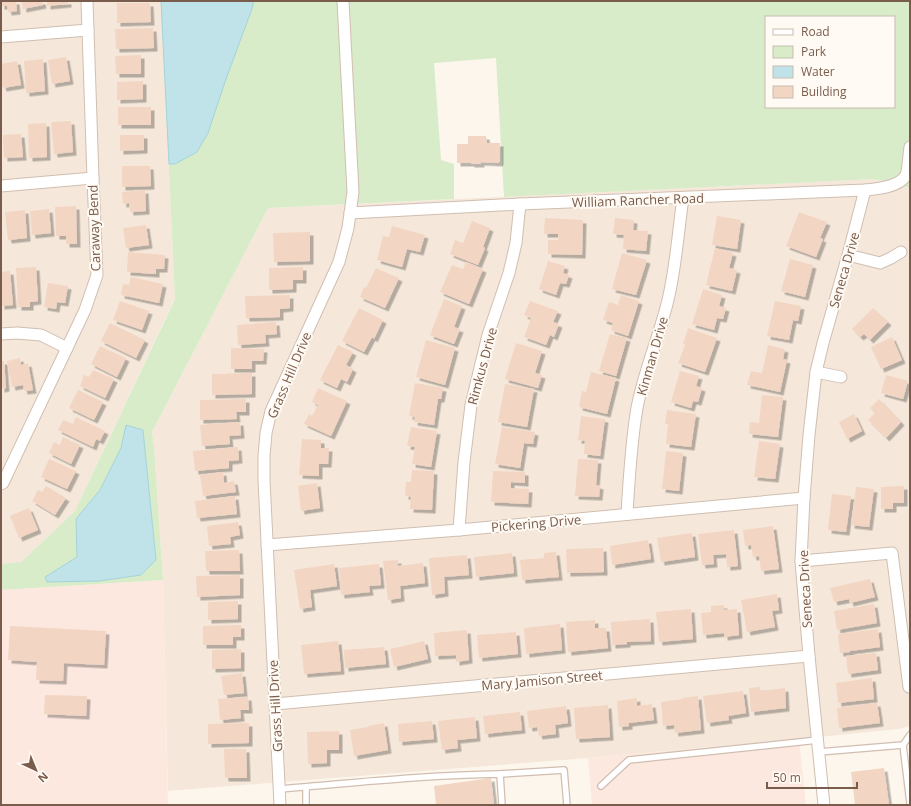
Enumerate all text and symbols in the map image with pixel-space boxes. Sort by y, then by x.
legend [765,16,895,108]
text: Road [801,23,830,40]
text: Park [801,43,827,60]
text: Water [801,63,835,80]
text: Building [801,83,847,100]
street label: Caraway Bend [83,184,105,272]
street label: William Rancher Road [572,189,704,211]
street label: Seneca Drive [825,230,863,310]
street label: Kinman Drive [632,314,672,398]
street label: Rimkus Drive [463,325,501,407]
street label: Grass Hill Drive [263,329,315,421]
street label: Pickering Drive [490,510,582,536]
street label: Seneca Drive [794,549,816,629]
street label: Grass Hill Drive [264,659,286,753]
street label: Mary Jamison Street [481,666,604,694]
north arrow [16,750,56,790]
scale bar [767,764,857,790]
text: N [35,769,52,786]
text: 50 m [773,769,801,786]

